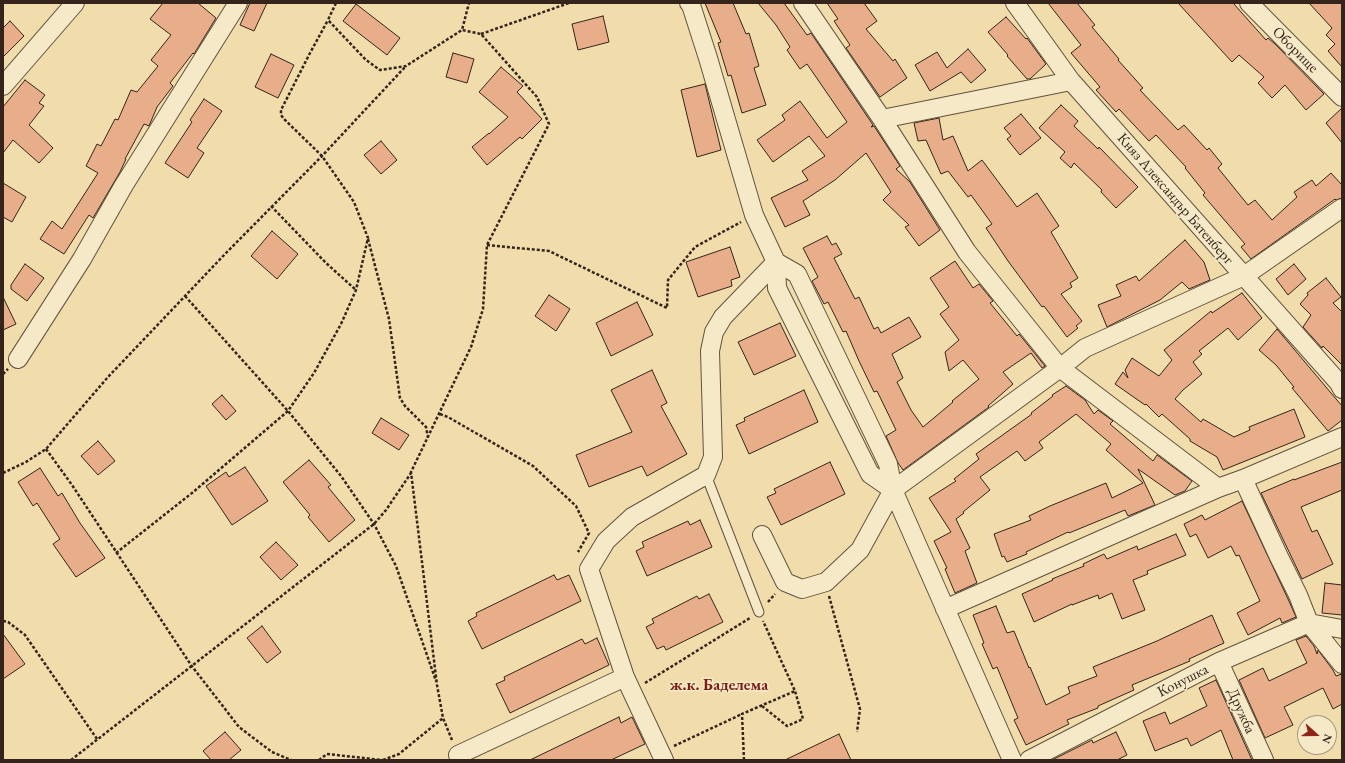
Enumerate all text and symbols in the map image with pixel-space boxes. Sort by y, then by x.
street label: Оборище [1268,23,1322,77]
street label: Княз Александър Батенберг [1113,130,1237,268]
street label: Конушка [1155,661,1211,701]
district label: ж.к. Баделема [670,676,768,696]
street label: Дружба [1223,685,1259,737]
north arrow [1297,715,1337,755]
text: N [1319,732,1335,746]

